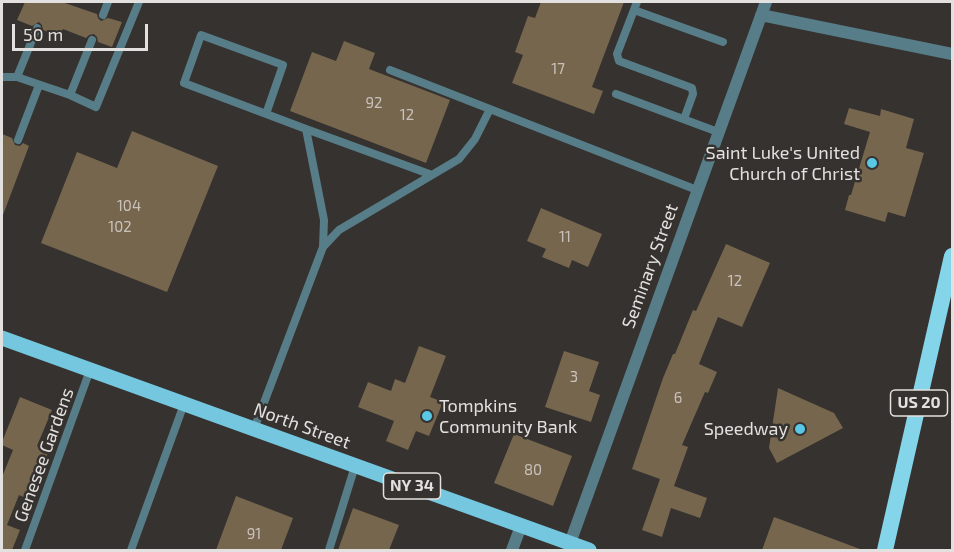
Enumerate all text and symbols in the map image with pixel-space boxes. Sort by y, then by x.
scale bar [15,12,152,50]
text: 50 m [23,23,63,45]
house number: 17 [551,60,565,78]
house number: 92 [365,94,383,112]
house number: 12 [400,106,414,124]
place label: Saint Luke's United Church of Christ [706,142,860,184]
marker: Saint Luke's United Church of Christ [865,156,879,170]
house number: 104 [117,197,141,215]
street label: Seminary Street [617,201,683,331]
house number: 102 [108,218,132,236]
house number: 11 [559,228,571,246]
house number: 12 [728,272,742,290]
house number: 3 [570,368,578,386]
street label: Genesee Gardens [10,385,78,525]
house number: 6 [674,389,682,407]
road number: US 20 [890,390,948,416]
place label: Tompkins Community Bank [439,395,577,438]
street label: North Street [251,398,353,454]
marker: Tompkins Community Bank [420,409,434,423]
place label: Speedway [704,418,788,440]
marker: Speedway [793,422,807,436]
house number: 80 [524,461,542,479]
road number: NY 34 [384,473,440,499]
house number: 91 [247,525,261,543]

